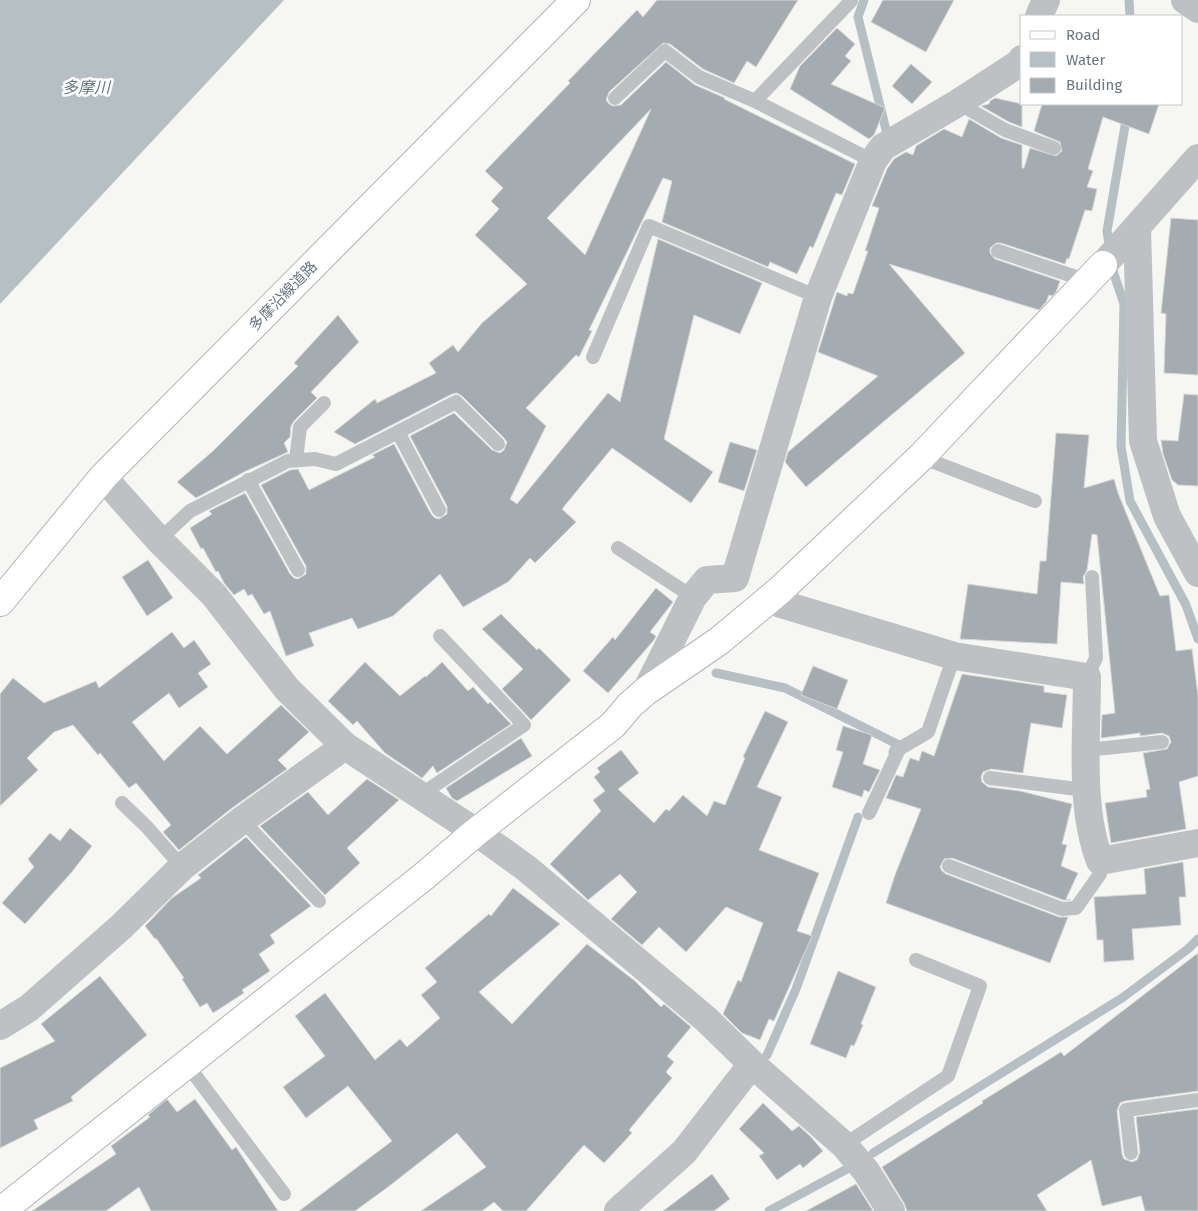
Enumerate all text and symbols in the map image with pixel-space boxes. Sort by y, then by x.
legend [1020,15,1183,105]
text: Road [1066,26,1101,44]
text: Water [1066,51,1105,69]
text: Building [1066,76,1122,94]
water label: 多摩川 [62,78,112,97]
street label: 多摩沿線道路 [245,257,321,335]

